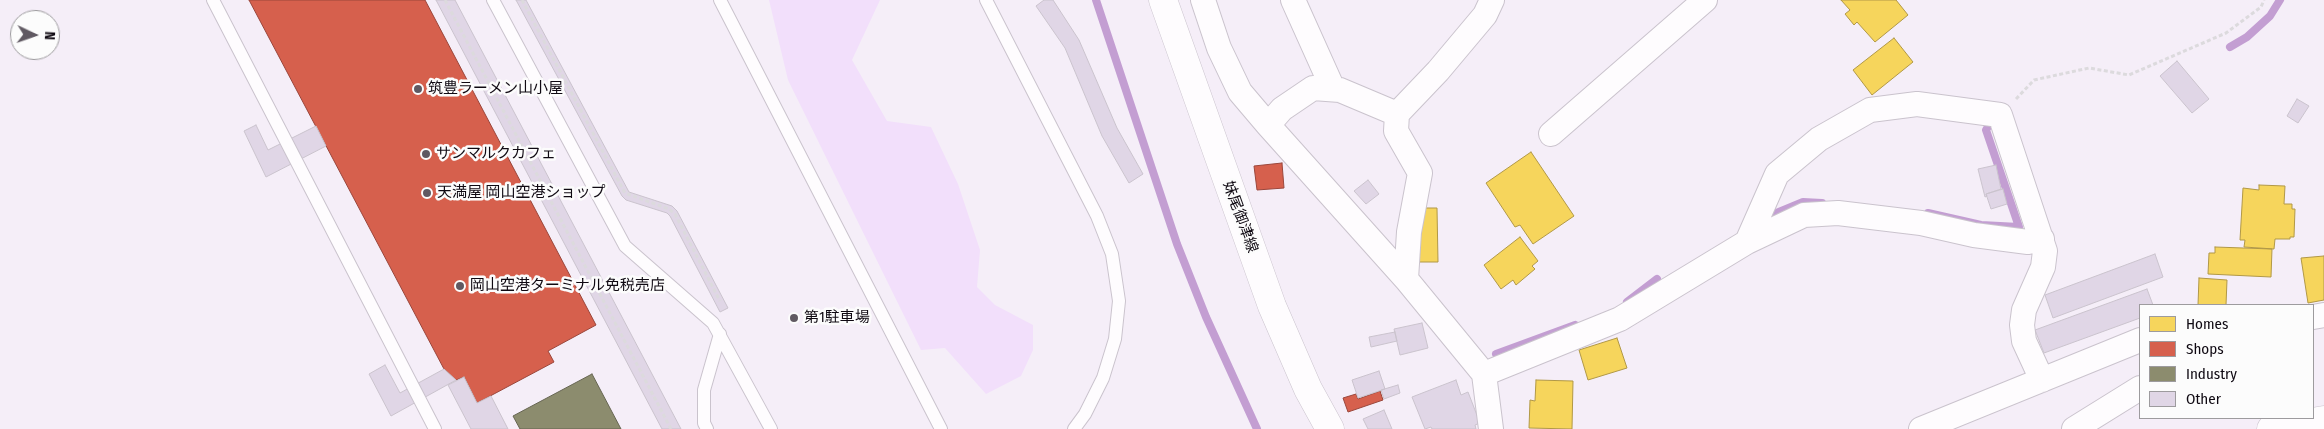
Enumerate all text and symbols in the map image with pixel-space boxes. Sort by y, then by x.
north arrow [10,10,60,60]
text: N [41,31,58,40]
place label: 筑豊ラーメン山小屋 [428,80,563,98]
marker: 筑豊ラーメン山小屋 [412,83,424,95]
place label: サンマルクカフェ [436,145,556,163]
marker: サンマルクカフェ [420,148,432,160]
street label: 妹尾御津線 [1219,179,1261,255]
place label: 天満屋 岡山空港ショップ [437,184,606,202]
marker: 天満屋 岡山空港ショップ [421,187,433,199]
place label: 岡山空港ターミナル免税売店 [470,277,665,295]
marker: 岡山空港ターミナル免税売店 [454,280,466,292]
legend [2139,304,2314,419]
place label: 第1駐車場 [804,309,870,327]
marker: 第1駐車場 [788,312,800,324]
text: Homes [2186,315,2228,333]
text: Shops [2186,340,2224,358]
text: Industry [2186,365,2237,383]
text: Other [2186,390,2221,408]

